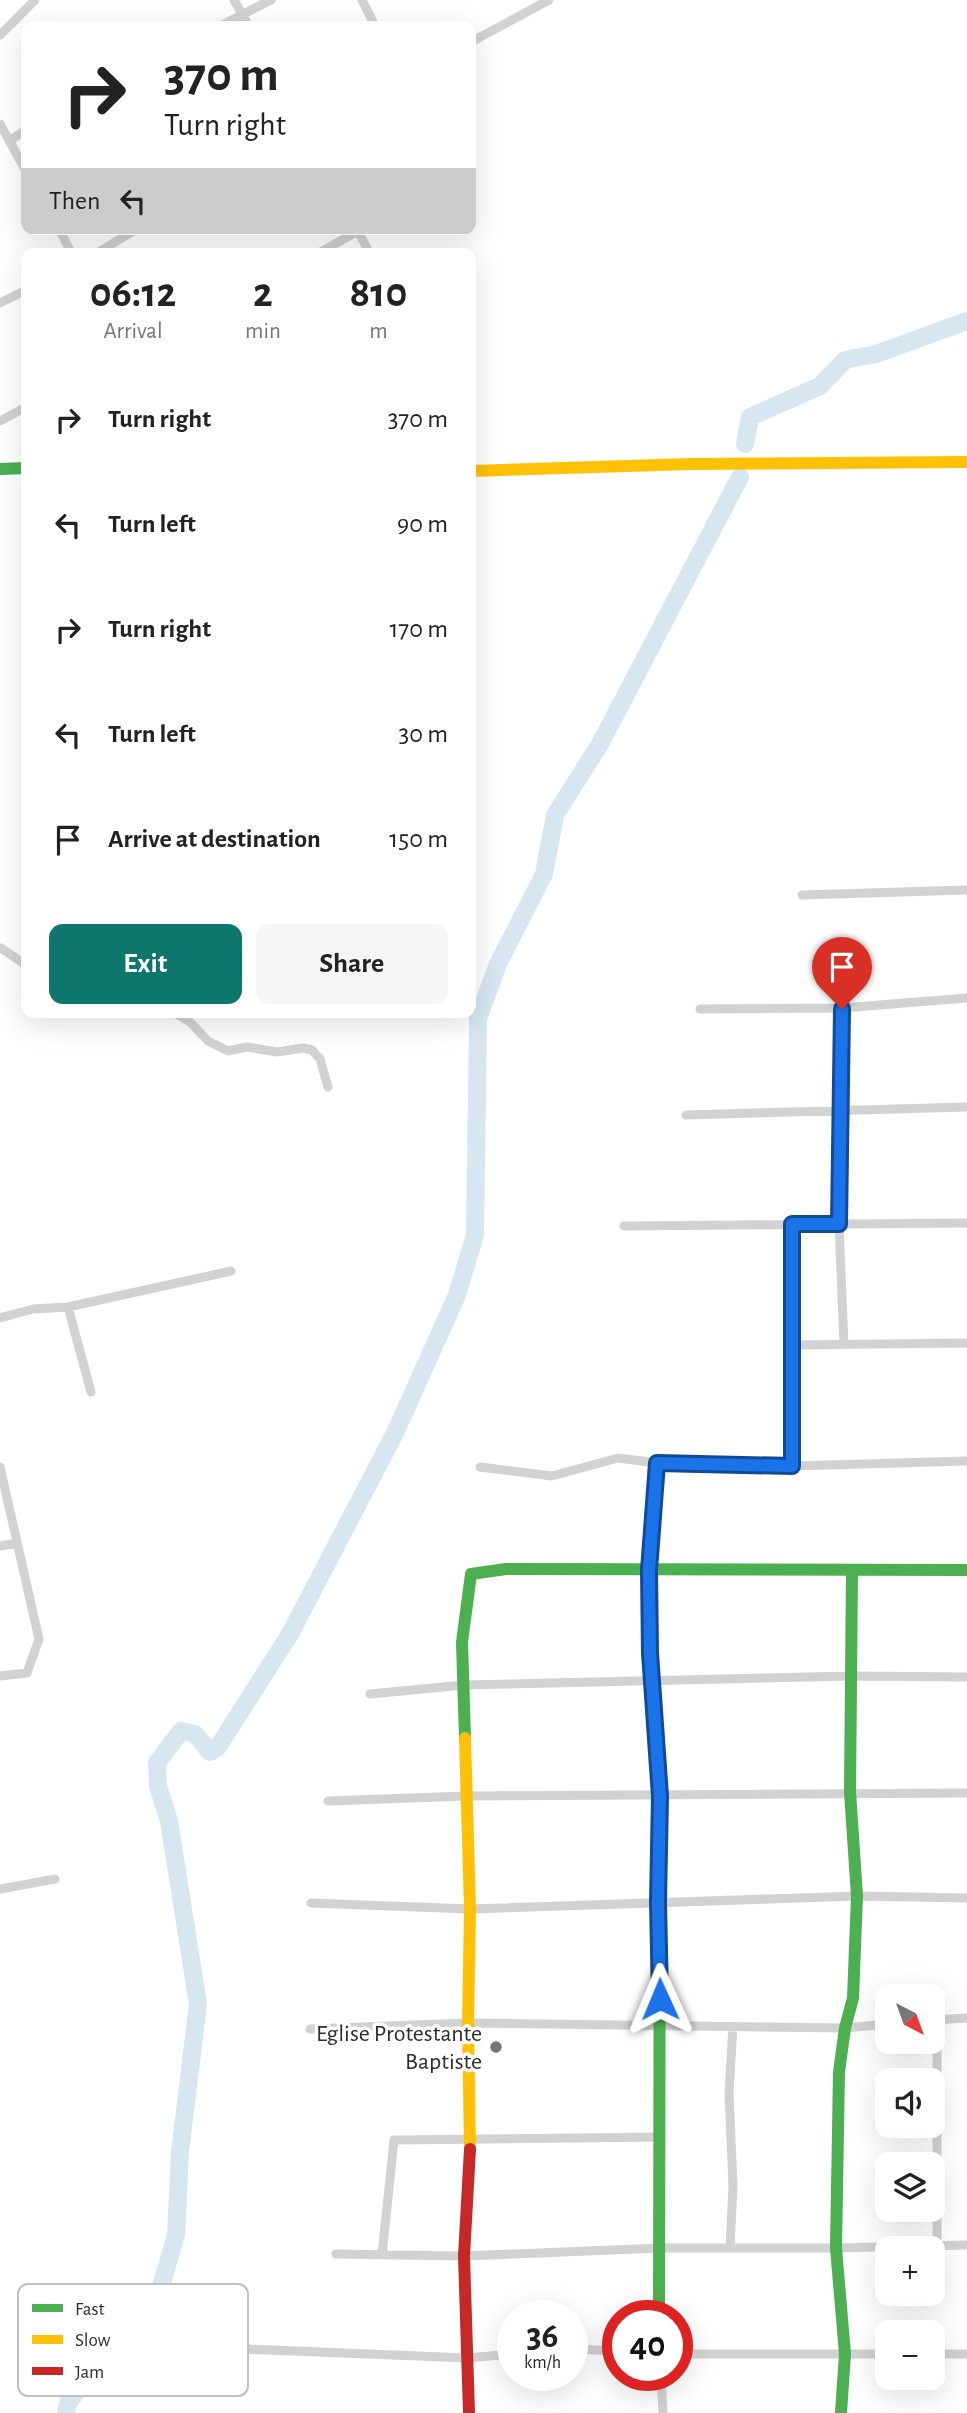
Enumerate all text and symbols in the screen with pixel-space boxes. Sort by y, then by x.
icon: right [49,49,140,140]
text: 370 m [164,51,279,100]
text: Turn right [164,109,286,141]
icon: left [114,182,152,220]
text: Then [49,188,100,214]
text: 06:12 [90,272,176,314]
text: 2 [253,272,273,314]
text: 810 [350,272,407,314]
text: Arrival [103,320,163,343]
text: min [245,320,281,343]
text: m [369,320,388,343]
icon: right [49,401,87,439]
text: Turn right [108,406,211,432]
text: 370 m [388,406,448,432]
icon: left [49,506,87,544]
text: Turn left [108,511,196,537]
text: 90 m [397,511,448,537]
icon: right [49,611,87,649]
text: Turn right [108,616,211,642]
text: 170 m [389,616,448,642]
icon: left [49,716,87,754]
text: Turn left [108,721,196,747]
text: 30 m [398,721,448,747]
icon: arrive [49,821,87,859]
text: Arrive at destination [108,826,321,852]
text: 150 m [389,826,448,852]
button: Exit [49,924,242,1004]
button: Share [256,924,448,1004]
pin [812,937,872,1009]
icon: arrive [823,948,861,986]
position arrow [623,1962,697,2036]
north arrow [875,1984,945,2054]
map controls [875,1984,945,2390]
place label: Eglise Protestante Baptiste [316,2022,482,2074]
marker: Eglise Protestante Baptiste [488,2039,504,2055]
button: sound [875,2068,945,2138]
button: layers [875,2152,945,2222]
button: + [875,2236,945,2306]
legend [18,2284,248,2396]
text: Fast [75,2300,105,2319]
speed limit sign: 40 [602,2300,693,2391]
text: 36 [526,2319,558,2354]
button: − [875,2320,945,2390]
text: Slow [75,2331,111,2350]
text: km/h [524,2354,561,2372]
text: Jam [75,2363,104,2382]

